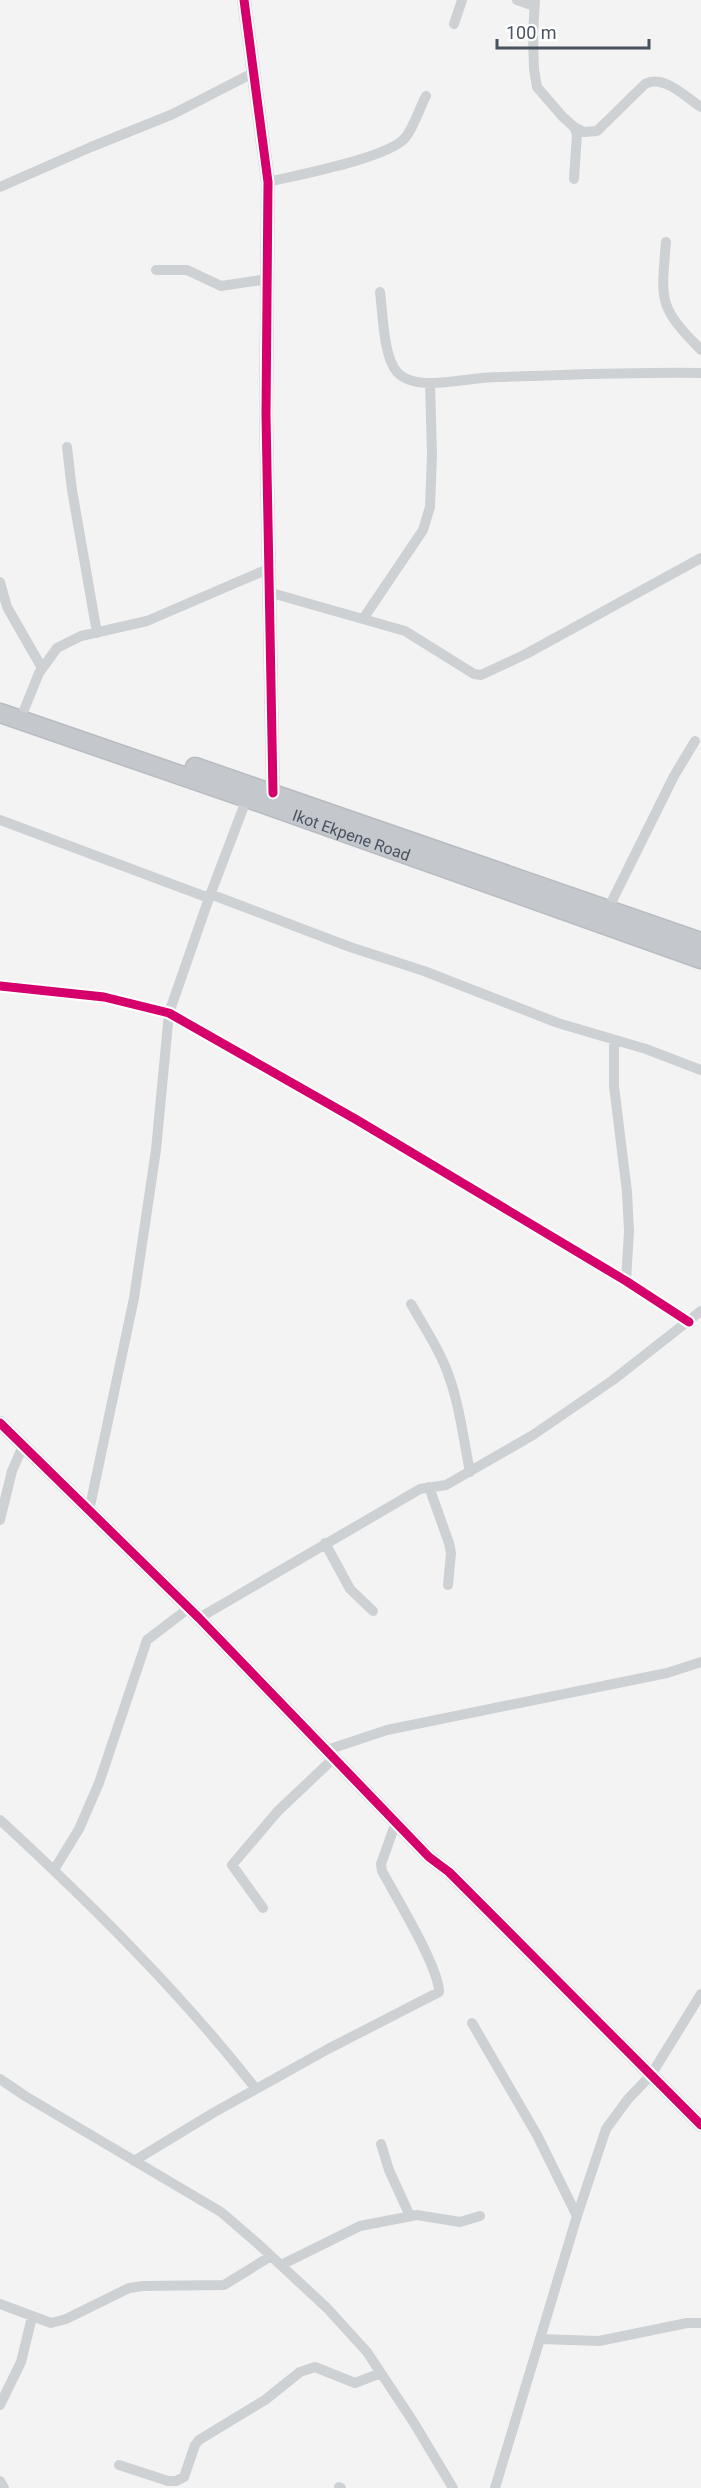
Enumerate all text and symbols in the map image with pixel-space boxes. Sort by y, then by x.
scale bar [497,12,648,50]
text: 100 m [506,22,557,43]
street label: Ikot Ekpene Road [290,806,413,865]

